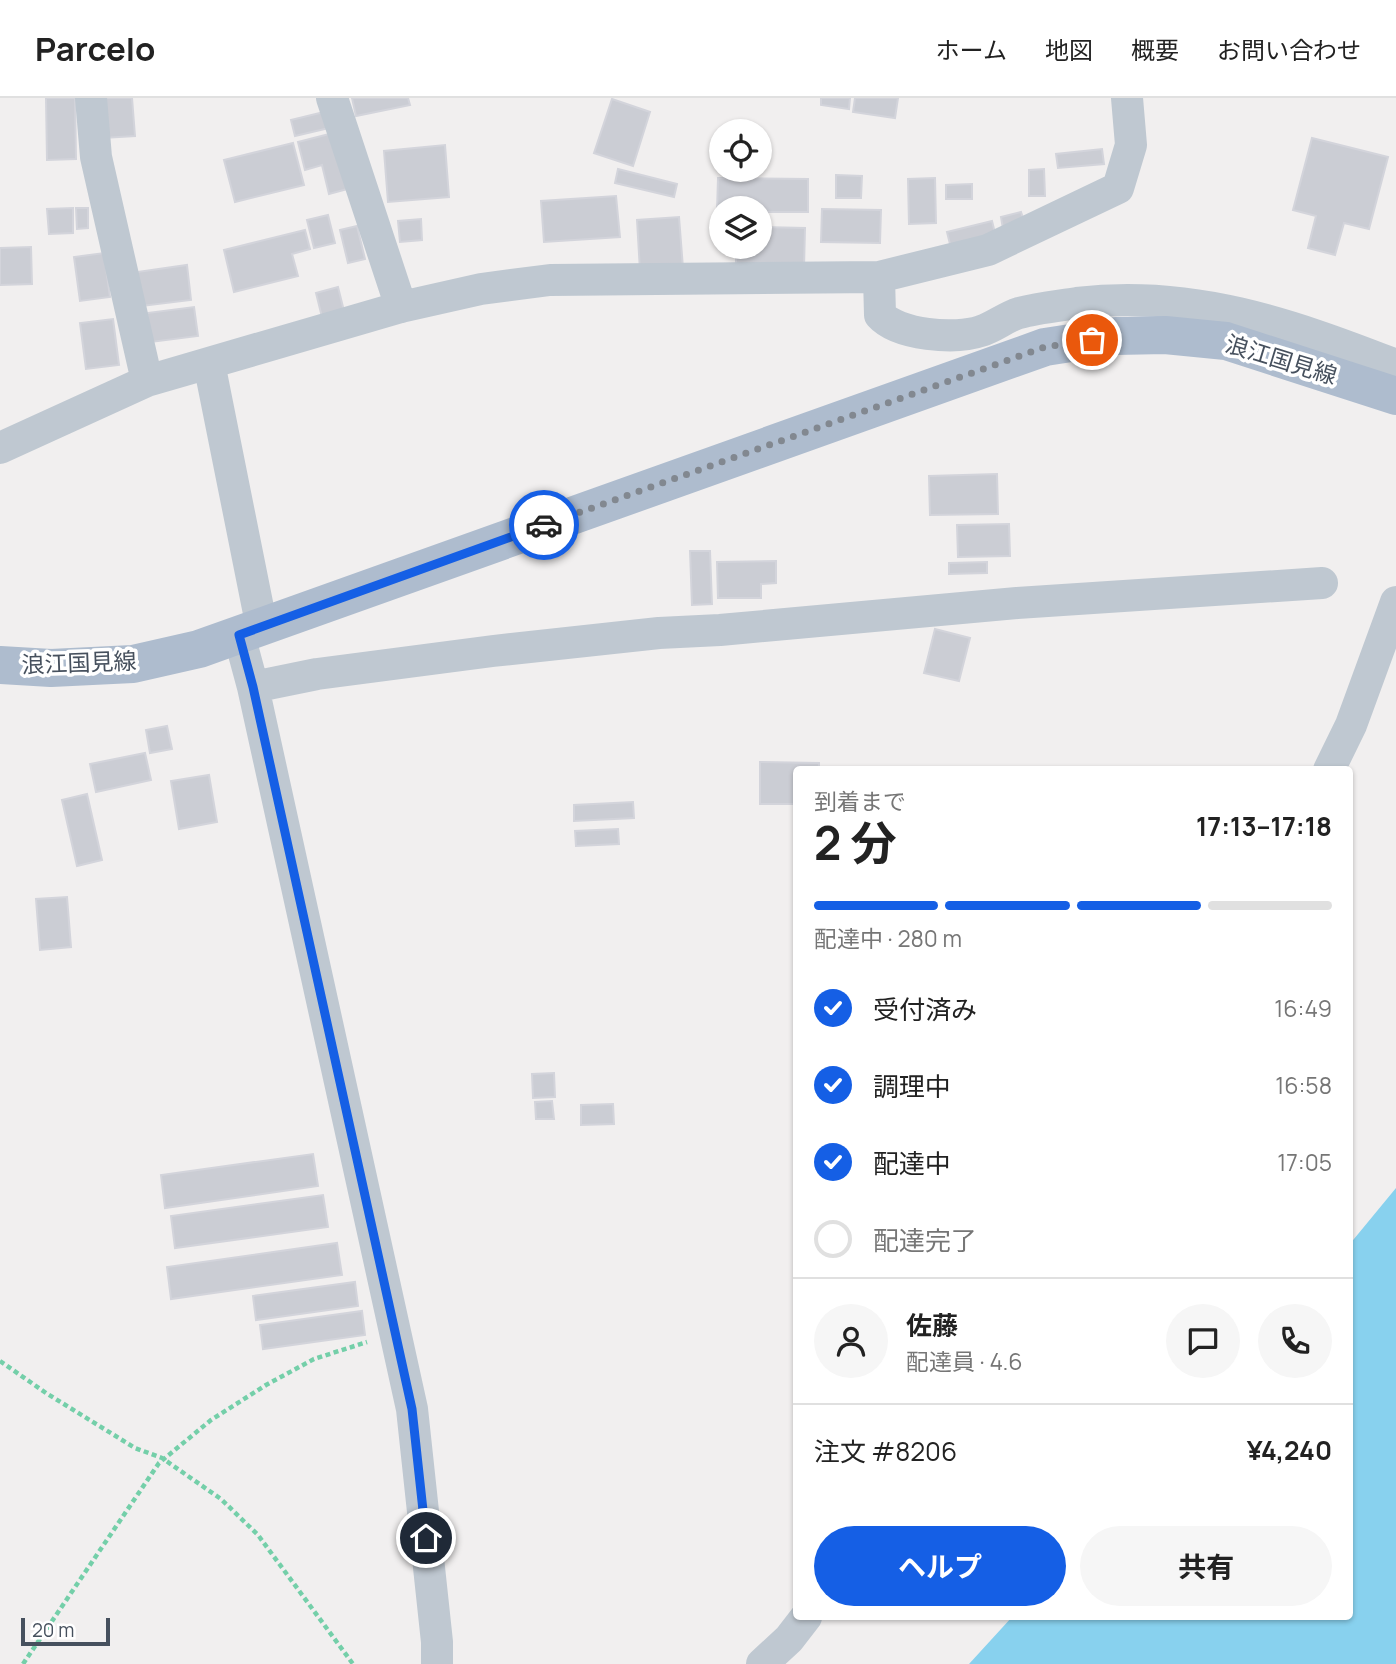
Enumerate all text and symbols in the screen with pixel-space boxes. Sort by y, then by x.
text: Parcelo [35,26,156,71]
text: ホーム [936,33,1007,66]
text: 地図 [1045,33,1093,66]
text: 概要 [1131,33,1179,66]
text: お問い合わせ [1217,33,1361,66]
map controls [709,119,772,259]
button: locate [709,119,772,182]
button: layers [709,196,772,259]
pin [1062,310,1122,370]
icon: bag [1073,321,1111,359]
street label: 浪江国見線 [1222,327,1341,391]
courier [509,490,579,560]
icon: car [525,506,563,544]
street label: 浪江国見線 [21,644,137,680]
text: 到着まで [814,785,906,817]
text: 17:13–17:18 [1196,808,1332,844]
text: 2 分 [814,811,897,874]
text: 配達中 · 280 m [814,922,962,954]
icon: check [814,989,852,1027]
text: 受付済み [873,991,977,1027]
text: 16:49 [1274,992,1332,1024]
icon: check [814,1066,852,1104]
text: 調理中 [873,1068,951,1104]
text: 16:58 [1275,1069,1332,1101]
icon: check [814,1143,852,1181]
text: 配達中 [873,1145,951,1181]
text: 17:05 [1277,1146,1332,1178]
text: 配達完了 [873,1222,977,1258]
button: person [814,1304,888,1378]
button: chat [1166,1304,1240,1378]
button: phone [1258,1304,1332,1378]
text: 佐藤 [906,1307,958,1343]
text: 配達員 · 4.6 [906,1345,1023,1377]
text: ¥4,240 [1247,1432,1332,1468]
text: 注文 #8206 [814,1433,957,1469]
pin [396,1508,456,1568]
icon: home [407,1519,445,1557]
button: ヘルプ [814,1526,1066,1606]
button: 共有 [1080,1526,1332,1606]
scale bar [21,1615,110,1647]
text: 20 m [32,1617,74,1643]

